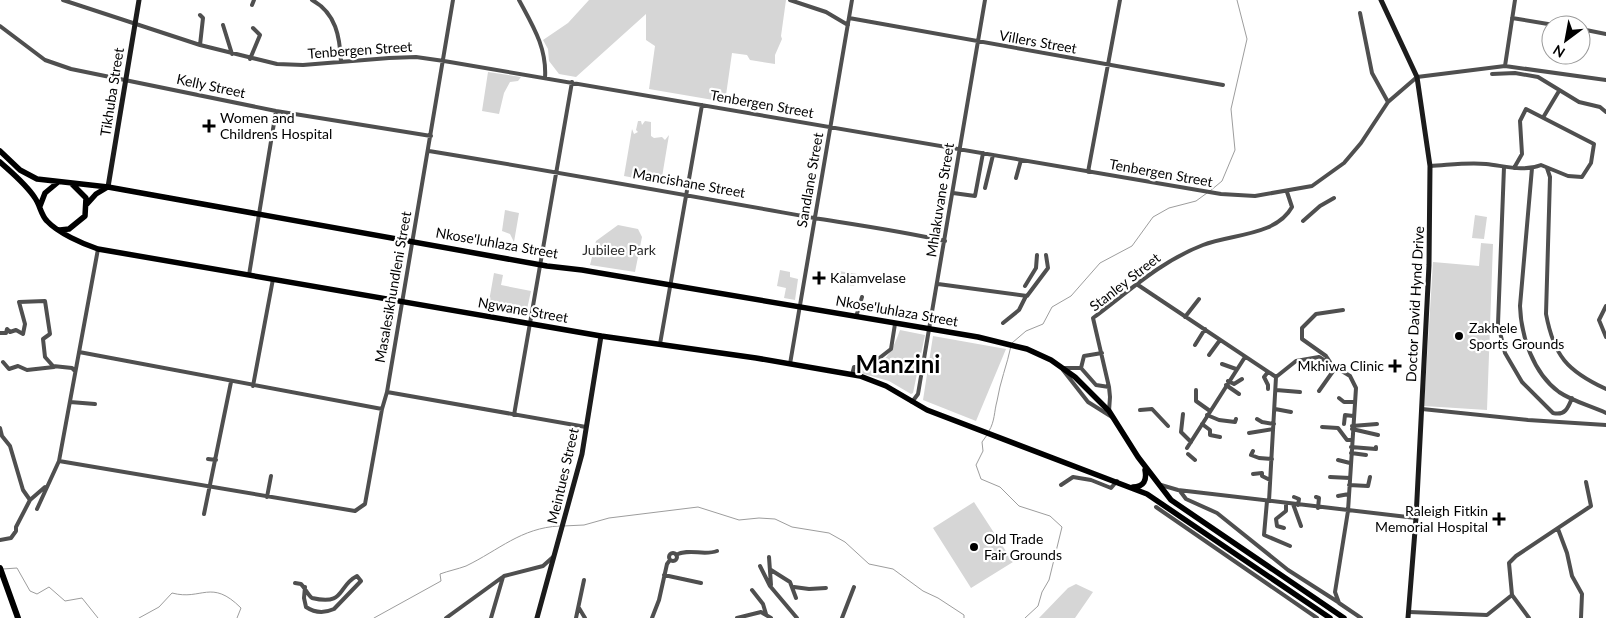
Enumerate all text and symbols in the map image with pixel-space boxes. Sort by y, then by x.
north arrow [1541,15,1591,65]
street label: Villers Street [998,26,1078,57]
street label: Tenbergen Street [307,37,413,62]
text: N [1550,41,1568,62]
street label: Tikhuba Street [96,46,127,137]
street label: Kelly Street [175,70,247,101]
street label: Tenbergen Street [709,86,815,121]
place label: Women and Childrens Hospital [220,109,332,142]
marker: Women and Childrens Hospital [202,119,216,133]
street label: Sandlane Street [793,131,826,229]
street label: Mhlakuvane Street [922,142,957,258]
street label: Tenbergen Street [1108,155,1214,190]
street label: Mancishane Street [631,164,747,201]
street label: Masalesikhundleni Street [371,210,414,364]
street label: Nkose'luhlaza Street [434,223,560,262]
street label: Doctor David Hynd Drive [1402,226,1427,382]
park label: Jubilee Park [582,241,657,258]
street label: Stanley Street [1086,249,1163,314]
place label: Kalamvelase [830,269,906,286]
marker: Kalamvelase [812,271,826,285]
street label: Nkose'luhlaza Street [834,291,960,330]
street label: Ngwane Street [477,293,570,326]
place label: Zakhele Sports Grounds [1469,319,1564,352]
marker: Zakhele Sports Grounds [1453,330,1465,342]
district label: Manzini [856,349,940,378]
place label: Mkhiwa Clinic [1297,357,1384,374]
marker: Mkhiwa Clinic [1388,359,1402,373]
street label: Meintues Street [543,426,582,526]
place label: Raleigh Fitkin Memorial Hospital [1375,502,1488,535]
marker: Raleigh Fitkin Memorial Hospital [1492,512,1506,526]
place label: Old Trade Fair Grounds [984,530,1062,563]
marker: Old Trade Fair Grounds [968,541,980,553]

